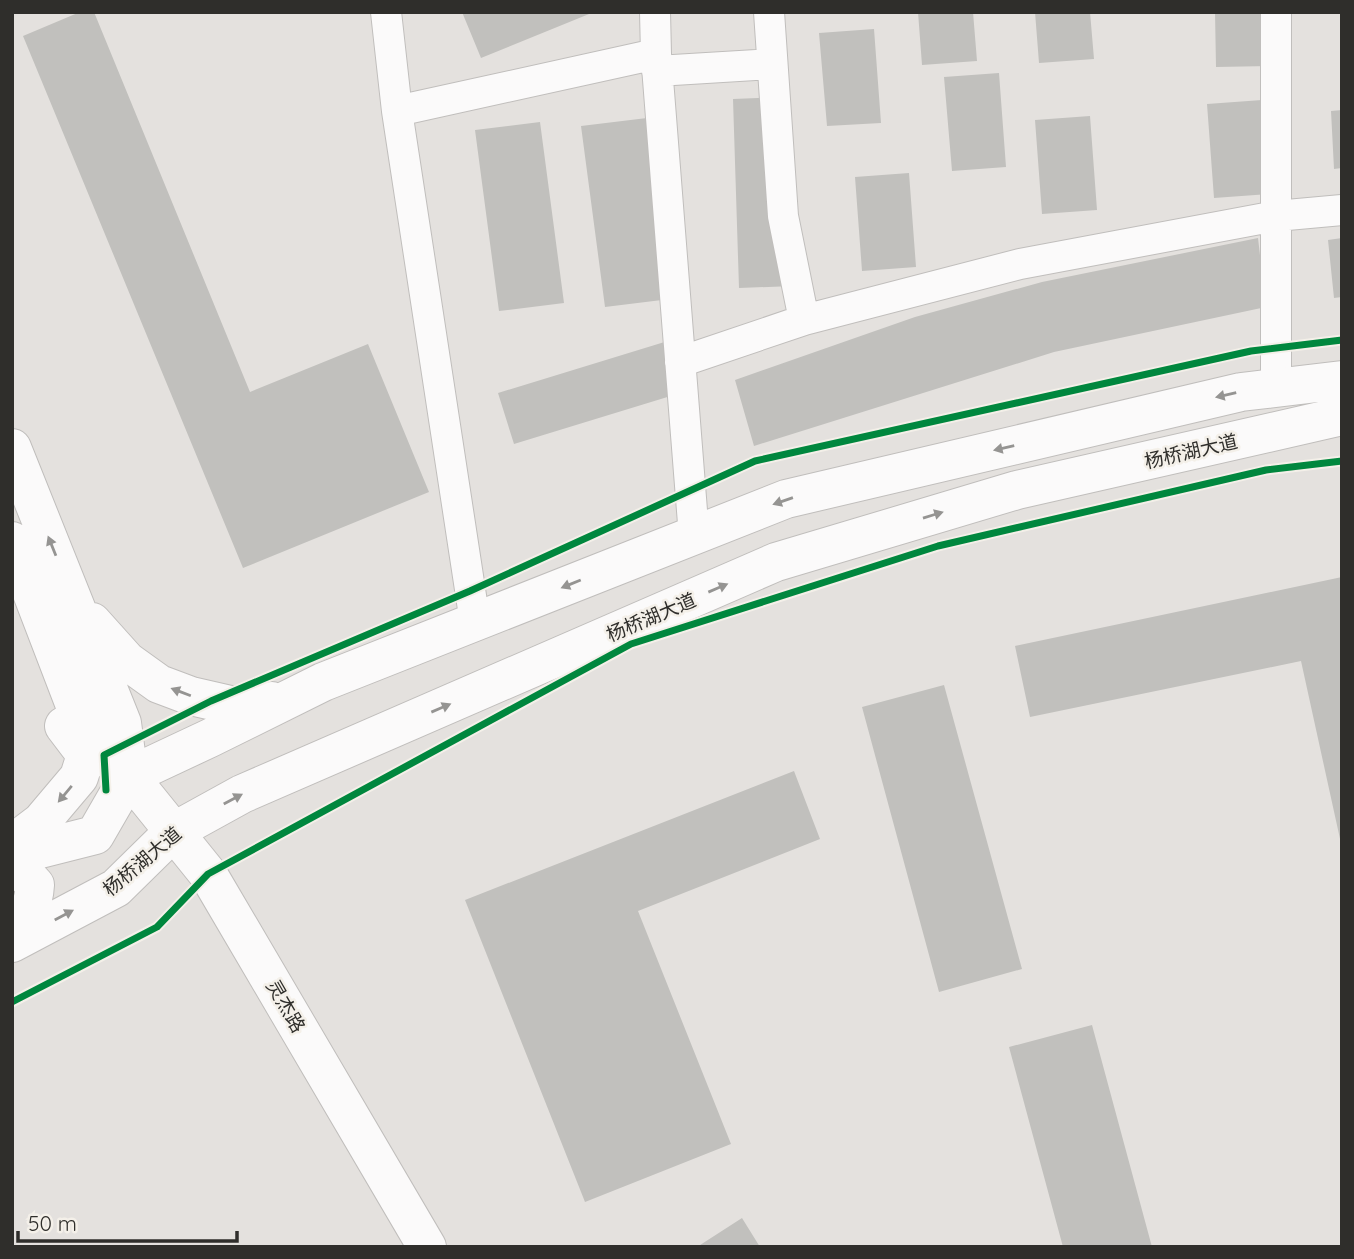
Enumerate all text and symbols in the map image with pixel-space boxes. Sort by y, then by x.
one-way arrow [1214,390,1236,401]
street label: 杨桥湖大道 [1142,429,1240,473]
one-way arrow [993,443,1015,454]
one-way arrow [773,496,794,507]
one-way arrow [923,510,944,520]
one-way arrow [46,536,57,557]
one-way arrow [561,579,582,590]
one-way arrow [707,582,728,593]
street label: 杨桥湖大道 [603,587,699,647]
one-way arrow [170,687,191,698]
one-way arrow [431,702,452,713]
one-way arrow [58,785,73,802]
one-way arrow [223,793,243,805]
street label: 杨桥湖大道 [98,821,186,901]
one-way arrow [54,910,74,921]
street label: 灵杰路 [261,975,311,1037]
scale bar [18,1200,236,1244]
text: 50 m [28,1210,77,1236]

